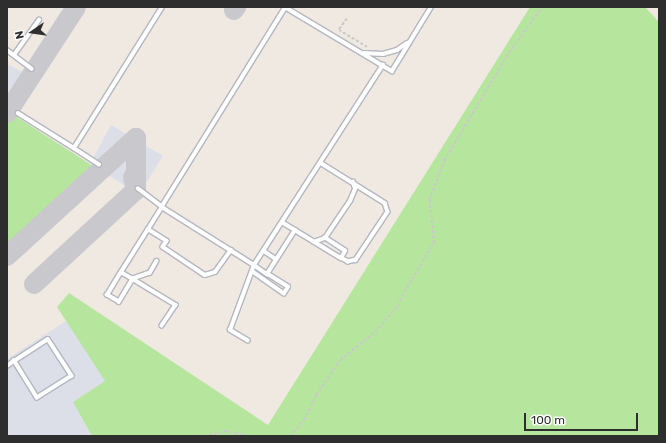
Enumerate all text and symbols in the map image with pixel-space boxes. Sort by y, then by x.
north arrow [12,12,52,52]
text: N [13,29,27,40]
scale bar [526,405,640,431]
text: 100 m [531,413,565,427]

